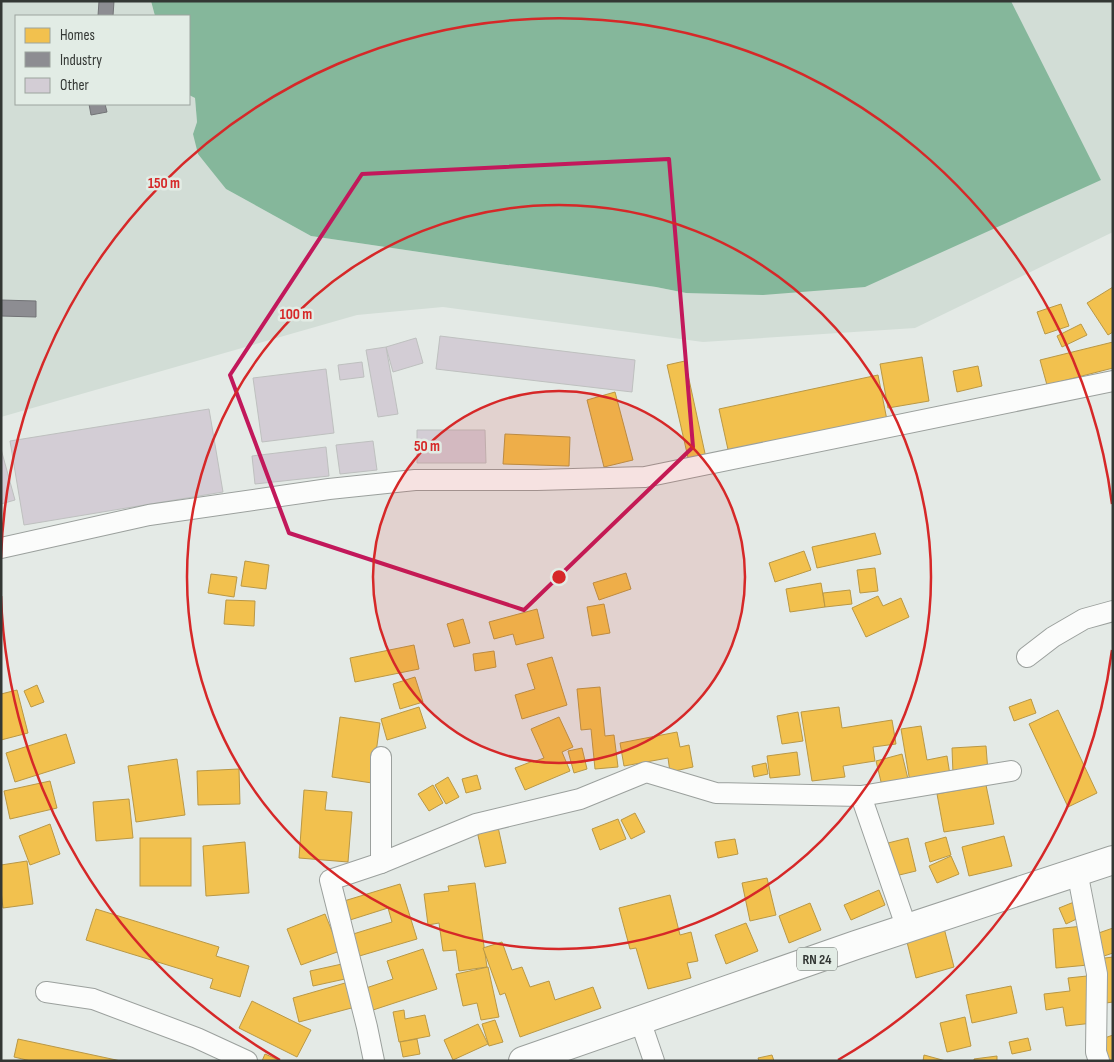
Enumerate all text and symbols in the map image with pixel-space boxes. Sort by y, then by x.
legend [15,15,190,105]
text: Homes [60,26,95,45]
text: Industry [60,51,102,70]
text: Other [60,76,89,95]
text: 150 m [148,174,180,193]
text: 100 m [280,305,312,324]
text: 50 m [414,437,440,456]
centre of rings [550,568,568,586]
road number: RN 24 [797,948,837,971]

